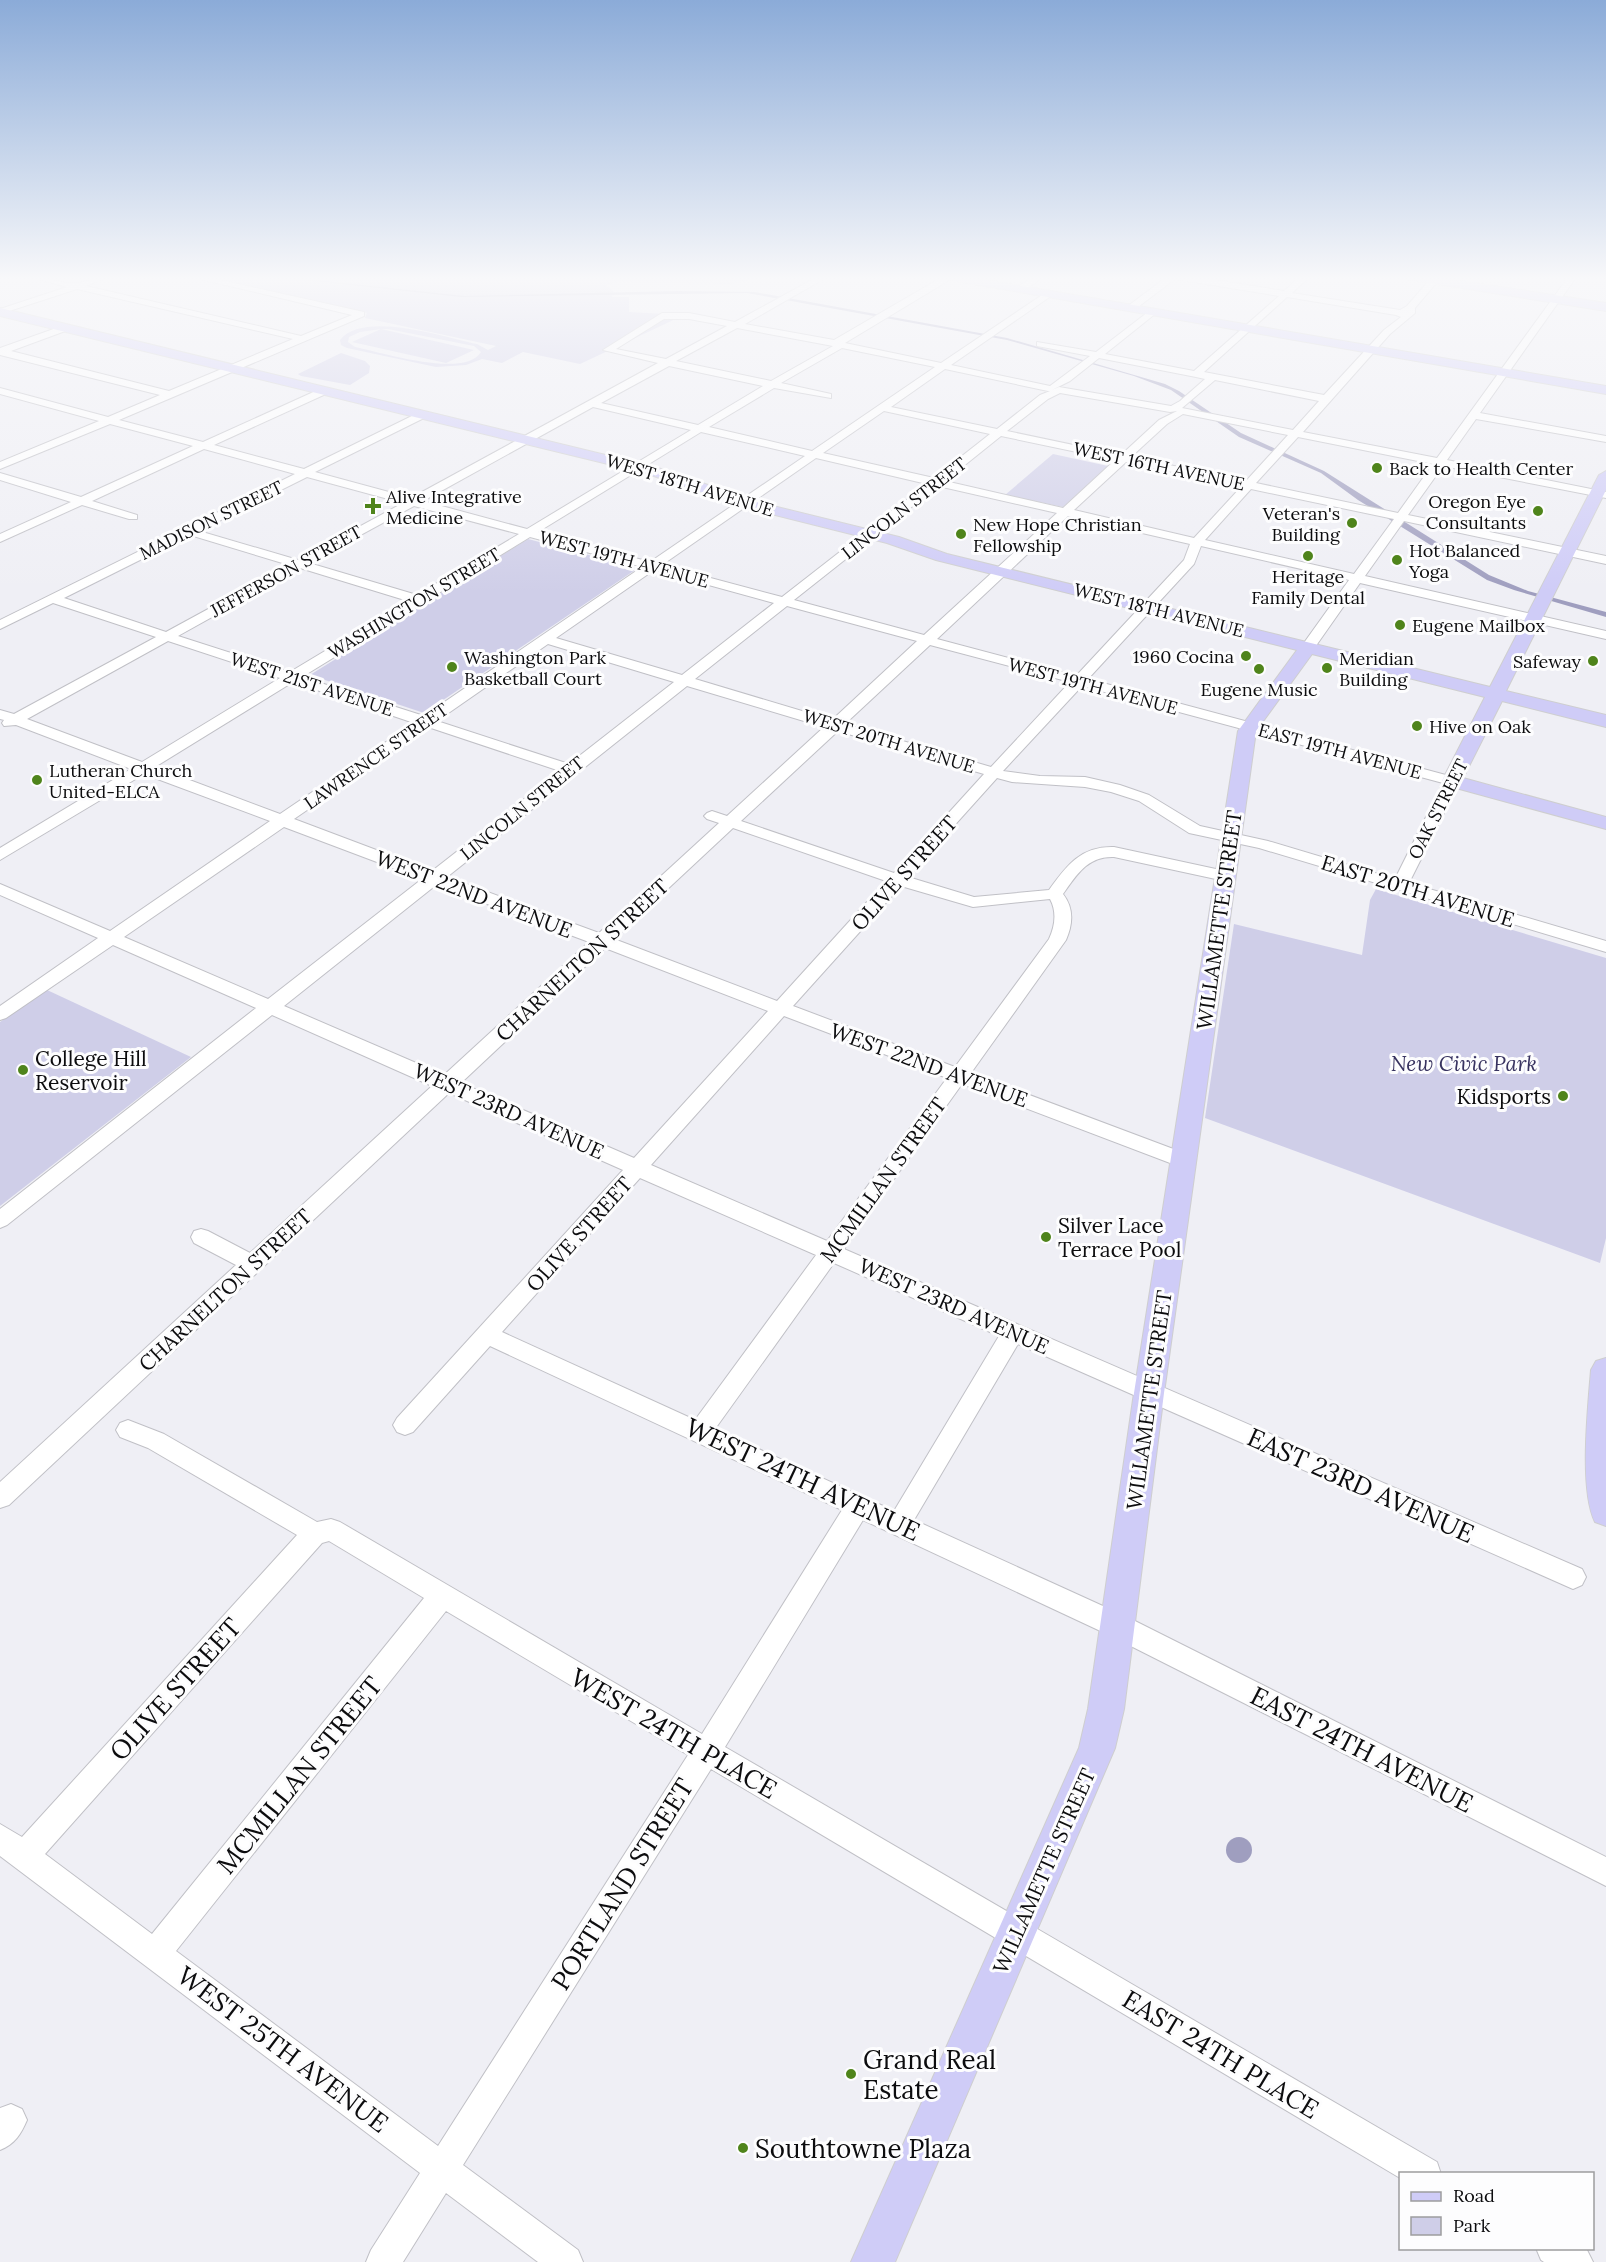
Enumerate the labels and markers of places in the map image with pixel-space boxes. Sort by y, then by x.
place label: Back to Health Center [1389,457,1574,480]
marker: Back to Health Center [1370,461,1384,475]
place label: Alive Integrative Medicine [385,485,522,529]
place label: Oregon Eye Consultants [1426,490,1526,534]
marker: Alive Integrative Medicine [364,497,382,515]
place label: Veteran's Building [1262,502,1341,546]
marker: Oregon Eye Consultants [1531,504,1545,518]
place label: New Hope Christian Fellowship [973,513,1142,557]
marker: Veteran's Building [1345,516,1359,530]
marker: New Hope Christian Fellowship [954,527,968,541]
place label: Hot Balanced Yoga [1408,539,1521,583]
marker: Heritage Family Dental [1301,549,1315,563]
marker: Hot Balanced Yoga [1390,553,1404,567]
place label: Heritage Family Dental [1251,565,1365,609]
place label: Eugene Mailbox [1412,614,1545,637]
marker: Eugene Mailbox [1393,618,1407,632]
place label: 1960 Cocina [1133,645,1234,668]
place label: Washington Park Basketball Court [464,646,606,690]
place label: Meridian Building [1339,647,1414,691]
marker: 1960 Cocina [1239,649,1253,663]
place label: Safeway [1513,650,1581,673]
marker: Safeway [1586,654,1600,668]
marker: Washington Park Basketball Court [445,660,459,674]
marker: Meridian Building [1320,661,1334,675]
marker: Eugene Music [1252,662,1266,676]
place label: Eugene Music [1200,678,1318,701]
place label: Hive on Oak [1429,715,1531,738]
marker: Hive on Oak [1410,719,1424,733]
place label: Lutheran Church United-ELCA [49,759,193,803]
marker: Lutheran Church United-ELCA [30,773,44,787]
place label: College Hill Reservoir [35,1045,147,1096]
marker: College Hill Reservoir [16,1063,30,1077]
place label: Kidsports [1457,1083,1551,1110]
marker: Kidsports [1556,1089,1570,1103]
place label: Silver Lace Terrace Pool [1058,1212,1181,1263]
marker: Silver Lace Terrace Pool [1039,1230,1053,1244]
place label: Grand Real Estate [863,2043,996,2106]
marker: Grand Real Estate [844,2067,858,2081]
place label: Southtowne Plaza [755,2132,971,2165]
marker: Southtowne Plaza [736,2141,750,2155]

